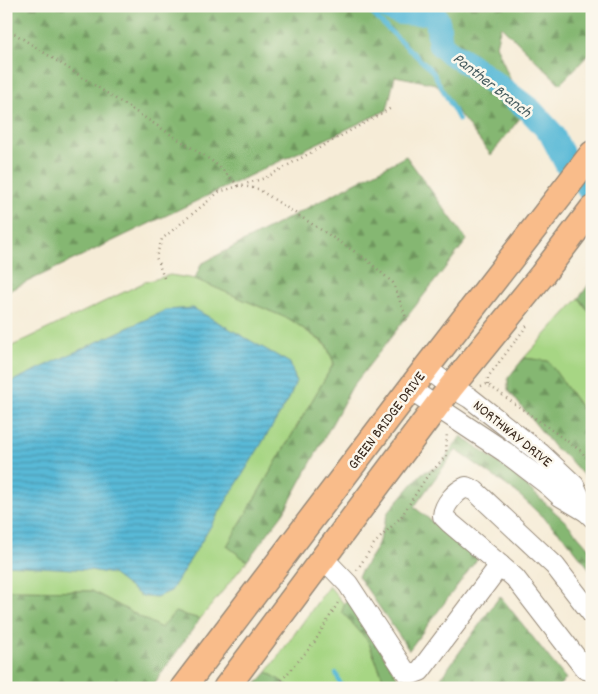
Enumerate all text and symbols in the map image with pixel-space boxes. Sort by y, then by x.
water label: Panther Branch [447,48,536,124]
street label: GREEN BRIDGE DRIVE [343,367,432,475]
street label: NORTHWAY DRIVE [467,396,556,474]

